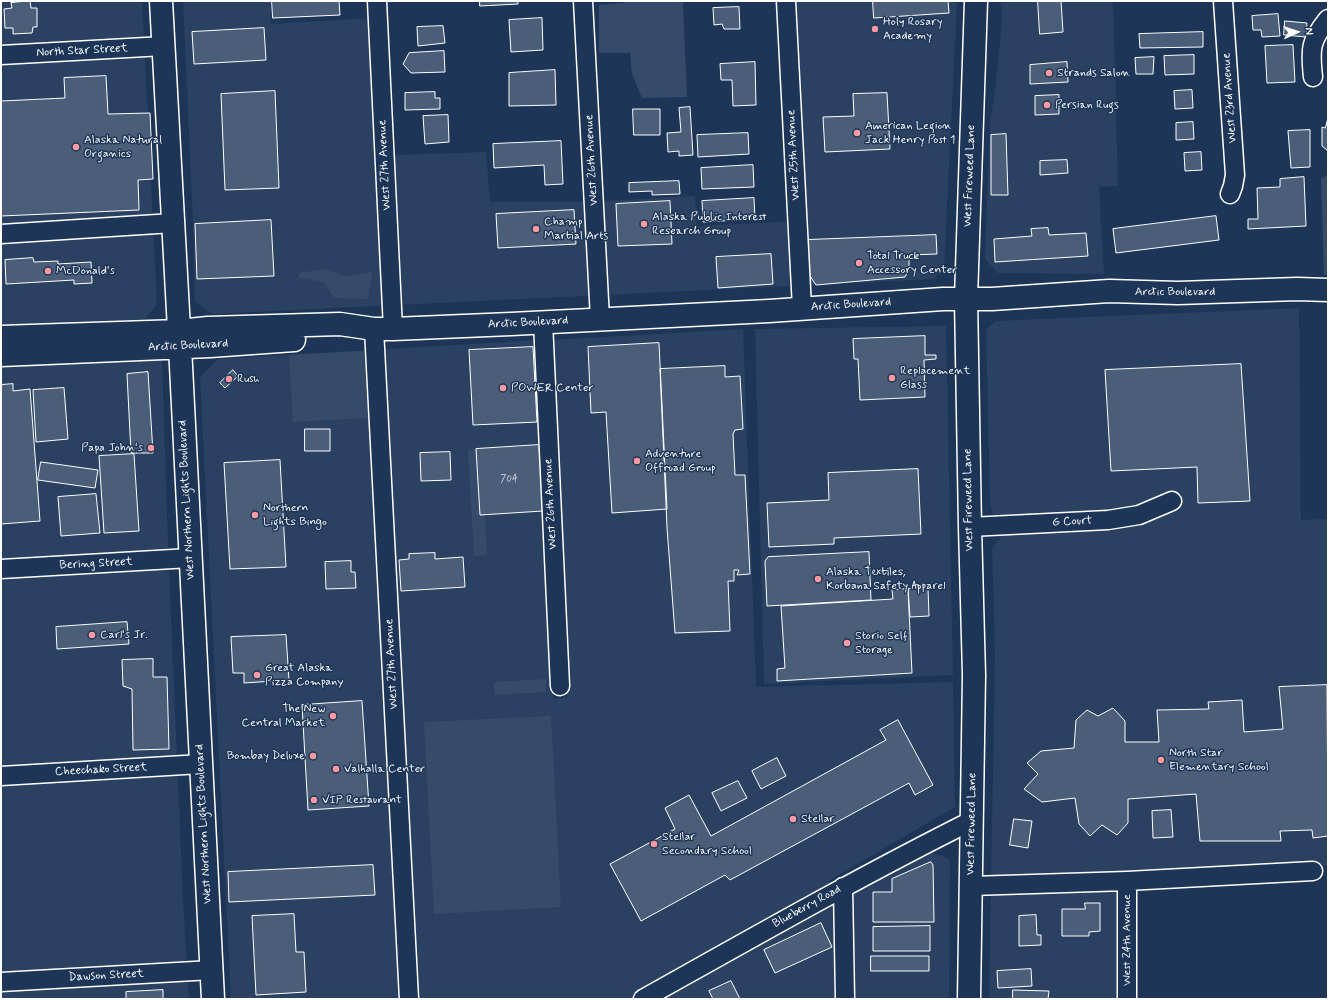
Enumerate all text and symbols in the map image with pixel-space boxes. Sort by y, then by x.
north arrow [1277,12,1317,52]
place label: Holy Rosary Academy [883,15,942,43]
marker: Holy Rosary Academy [870,24,880,34]
text: N [1302,27,1316,35]
street label: North Star Street [36,41,128,61]
street label: West 23rd Avenue [1220,52,1240,144]
place label: Strands Salon [1057,66,1130,80]
marker: Strands Salon [1044,68,1054,78]
place label: Persian Rugs [1055,98,1119,112]
marker: Persian Rugs [1042,100,1052,110]
street label: West 25th Avenue [784,109,804,201]
street label: West 26th Avenue [582,114,602,206]
street label: West 27th Avenue [375,119,395,211]
place label: American Legion Jack Henry Post 1 [865,119,955,147]
street label: West Fireweed Lane [961,124,979,228]
marker: American Legion Jack Henry Post 1 [852,128,862,138]
place label: Alaska Natural Organics [84,133,162,161]
marker: Alaska Natural Organics [71,142,81,152]
place label: Alaska Public Interest Research Group [652,210,767,238]
place label: Champ Martial Arts [544,215,608,243]
marker: Alaska Public Interest Research Group [639,219,649,229]
marker: Champ Martial Arts [531,224,541,234]
place label: Total Truck Accessory Center [867,249,957,277]
marker: Total Truck Accessory Center [854,258,864,268]
place label: McDonald's [56,264,115,278]
marker: McDonald's [43,266,53,276]
street label: Arctic Boulevard [1135,285,1215,299]
street label: Arctic Boulevard [810,295,892,315]
street label: Arctic Boulevard [488,314,568,332]
street label: Arctic Boulevard [148,337,228,355]
place label: Replacement Glass [900,364,970,392]
place label: Rush [237,372,259,386]
marker: Replacement Glass [887,373,897,383]
marker: Rush [224,374,234,384]
place label: POWER Center [511,381,593,395]
marker: POWER Center [498,383,508,393]
street label: West Northern Lights Boulevard [176,420,198,580]
place label: Papa John's [81,441,143,455]
marker: Papa John's [146,443,156,453]
place label: Adventure Offroad Group [645,447,716,475]
street label: West Fireweed Lane [961,449,977,551]
marker: Adventure Offroad Group [632,456,642,466]
street label: West 26th Avenue [541,458,561,550]
house number: 704 [500,474,518,486]
place label: Northern Lights Bingo [263,501,327,529]
marker: Northern Lights Bingo [250,510,260,520]
street label: G Court [1052,514,1092,530]
street label: Bering Street [59,555,133,573]
place label: Alaska Textiles, Korbana Safety Apparel [826,565,945,593]
marker: Alaska Textiles, Korbana Safety Apparel [813,574,823,584]
street label: West 27th Avenue [382,618,402,710]
place label: Carl's Jr. [100,628,148,642]
place label: Storio Self Storage [855,629,907,657]
marker: Carl's Jr. [87,630,97,640]
marker: Storio Self Storage [842,638,852,648]
place label: Great Alaska Pizza Company [265,661,343,689]
marker: Great Alaska Pizza Company [252,670,262,680]
place label: The New Central Market [241,702,325,730]
marker: The New Central Market [328,711,338,721]
street label: West Northern Lights Boulevard [193,744,215,904]
place label: North Star Elementary School [1169,746,1269,774]
place label: Bombay Deluxe [227,749,305,763]
marker: Bombay Deluxe [308,751,318,761]
marker: North Star Elementary School [1156,755,1166,765]
street label: Cheechako Street [55,760,147,780]
place label: Valhalla Center [344,762,425,776]
marker: Valhalla Center [331,764,341,774]
street label: West Fireweed Lane [964,773,980,875]
place label: VIP Restaurant [322,793,402,807]
marker: VIP Restaurant [309,795,319,805]
place label: Stellar [801,812,834,826]
marker: Stellar [788,814,798,824]
place label: Stellar Secondary School [662,830,752,858]
marker: Stellar Secondary School [649,839,659,849]
street label: Blueberry Road [770,882,844,932]
street label: West 24th Avenue [1120,894,1134,986]
street label: Dawson Street [68,967,144,985]

